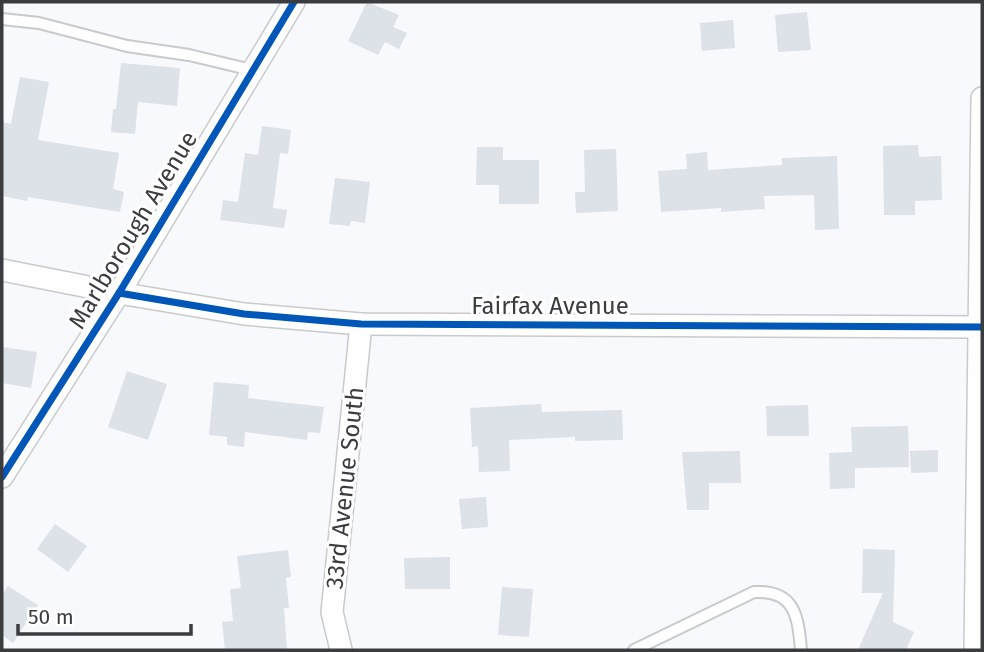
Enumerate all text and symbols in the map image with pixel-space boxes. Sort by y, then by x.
street label: Marlborough Avenue [63,126,203,334]
street label: Fairfax Avenue [471,292,629,320]
street label: 33rd Avenue South [320,386,370,590]
scale bar [18,592,191,636]
text: 50 m [28,604,74,630]

